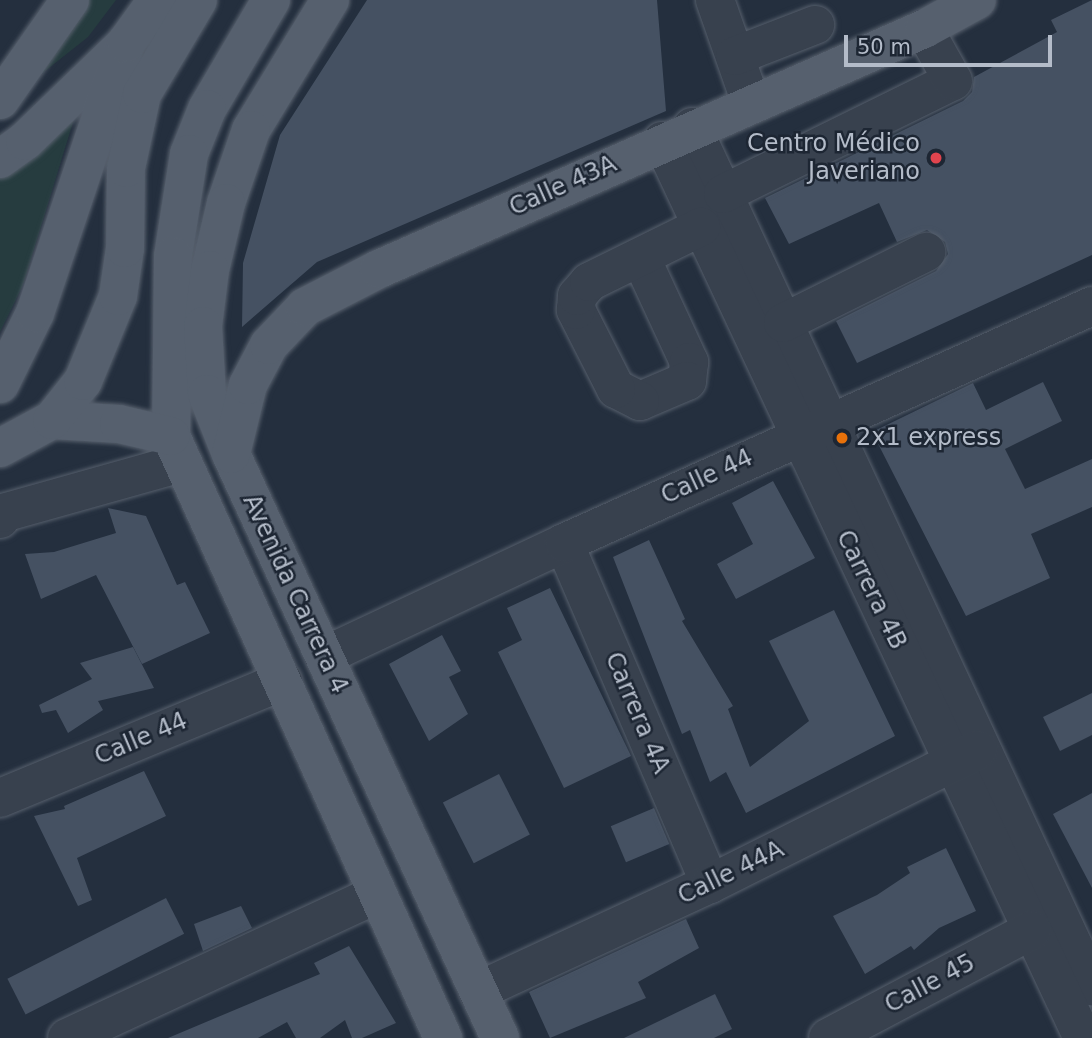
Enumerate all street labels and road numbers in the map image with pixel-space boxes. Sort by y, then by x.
street label: Calle 43A [505,150,621,222]
street label: Calle 44 [657,443,757,511]
street label: Avenida Carrera 4 [236,490,354,698]
street label: Carrera 4B [830,526,912,654]
street label: Carrera 4A [599,648,675,778]
street label: Calle 44 [90,707,192,771]
street label: Calle 44A [673,835,789,911]
street label: Calle 45 [880,948,980,1020]

